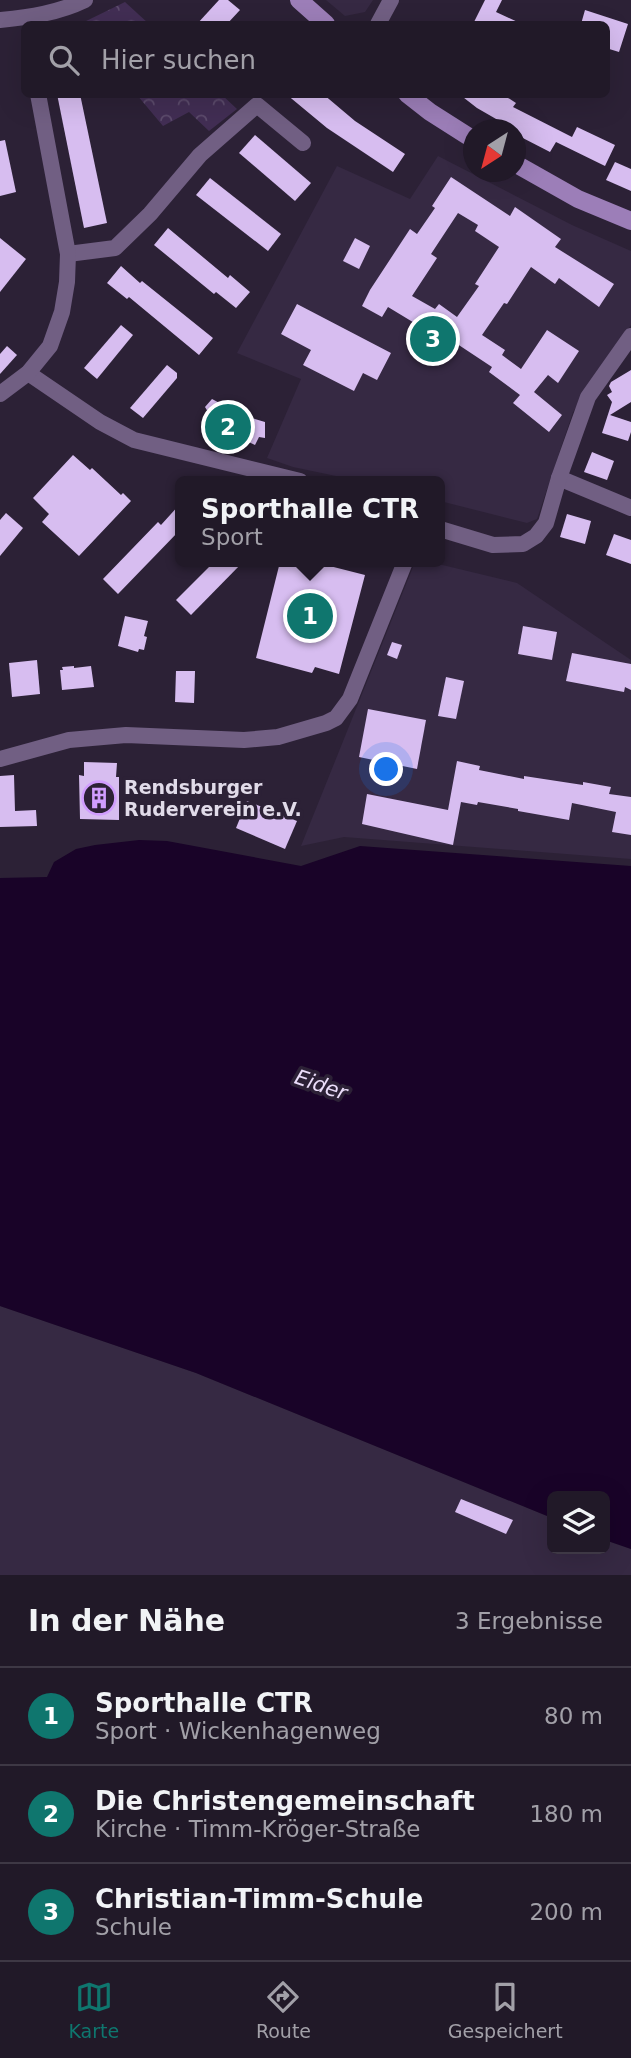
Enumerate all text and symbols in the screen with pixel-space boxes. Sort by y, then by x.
search box [21,21,610,98]
icon: search [45,41,83,79]
text: Hier suchen [101,45,256,75]
north arrow [463,119,526,182]
pin: 3 [410,313,456,365]
pin: 2 [205,401,251,453]
popup [175,476,445,567]
text: Sporthalle CTR [201,494,419,524]
text: Sport [201,524,263,550]
pin: 1 [287,590,333,642]
your location [369,752,403,786]
place label: Rendsburger Ruderverein e.V. [124,776,302,820]
building icon: Rendsburger Ruderverein e.V. [80,779,118,817]
water label: Eider [292,1065,352,1106]
map controls [547,1491,610,1554]
button: layers [547,1491,610,1554]
text: In der Nähe [28,1603,225,1638]
text: 3 Ergebnisse [455,1608,603,1634]
text: Sporthalle CTR [95,1688,313,1718]
text: 1 [43,1703,59,1729]
text: 80 m [544,1703,603,1729]
text: Sport · Wickenhagenweg [95,1718,381,1744]
text: Die Christengemeinschaft [95,1786,475,1816]
text: 2 [43,1801,59,1827]
text: 180 m [529,1801,603,1827]
text: Kirche · Timm-Kröger-Straße [95,1816,421,1842]
text: Christian-Timm-Schule [95,1884,424,1914]
text: 3 [43,1899,59,1925]
text: 200 m [529,1899,603,1925]
text: Schule [95,1914,172,1940]
tab: Karte [68,1978,119,2042]
tab: Route [256,1978,311,2042]
tab: Gespeichert [448,1978,563,2042]

